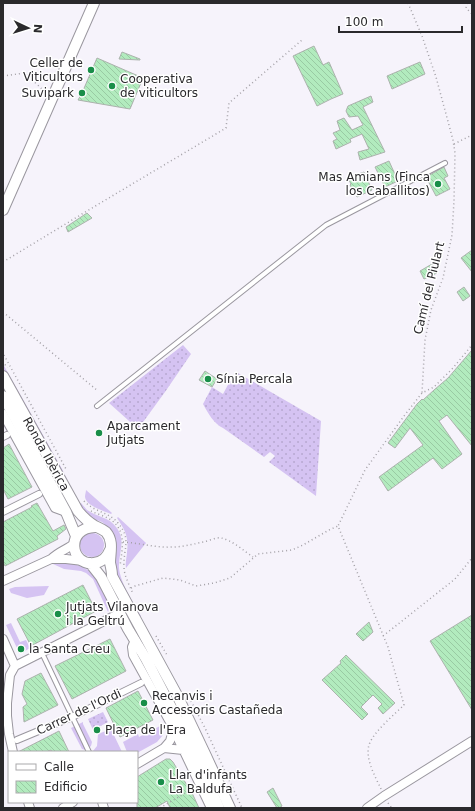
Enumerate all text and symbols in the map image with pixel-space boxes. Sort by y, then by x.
north arrow [8,8,48,48]
scale bar [339,8,462,34]
text: 100 m [345,15,383,29]
text: N [31,24,44,34]
place label: Celler de Viticultors [23,56,83,84]
marker: Celler de Viticultors [86,65,96,75]
place label: Cooperativa de viticultors [120,72,198,100]
marker: Cooperativa de viticultors [107,81,117,91]
place label: Suvipark [21,86,74,100]
marker: Suvipark [77,88,87,98]
place label: Mas Amians (Finca los Caballitos) [318,170,430,198]
marker: Mas Amians (Finca los Caballitos) [433,179,443,189]
street label: Camí del Piulart [411,240,447,336]
place label: Sínia Percala [216,372,293,386]
marker: Sínia Percala [203,374,213,384]
street label: Ronda Ibèrica [20,415,72,493]
place label: Aparcament Jutjats [106,419,180,447]
marker: Aparcament Jutjats [94,428,104,438]
place label: Jutjats Vilanova i la Geltrú [65,600,159,628]
marker: Jutjats Vilanova i la Geltrú [53,609,63,619]
place label: la Santa Creu [29,642,110,656]
marker: la Santa Creu [16,644,26,654]
street label: Carrer de l'Ordi [34,686,124,738]
place label: Recanvis i Accessoris Castañeda [152,689,283,717]
marker: Recanvis i Accessoris Castañeda [139,698,149,708]
place label: Plaça de l'Era [105,723,186,737]
marker: Plaça de l'Era [92,725,102,735]
legend [8,751,138,803]
text: Calle [44,760,74,774]
place label: Llar d'infants La Baldufa [169,768,247,796]
marker: Llar d'infants La Baldufa [156,777,166,787]
text: Edificio [44,780,87,794]

